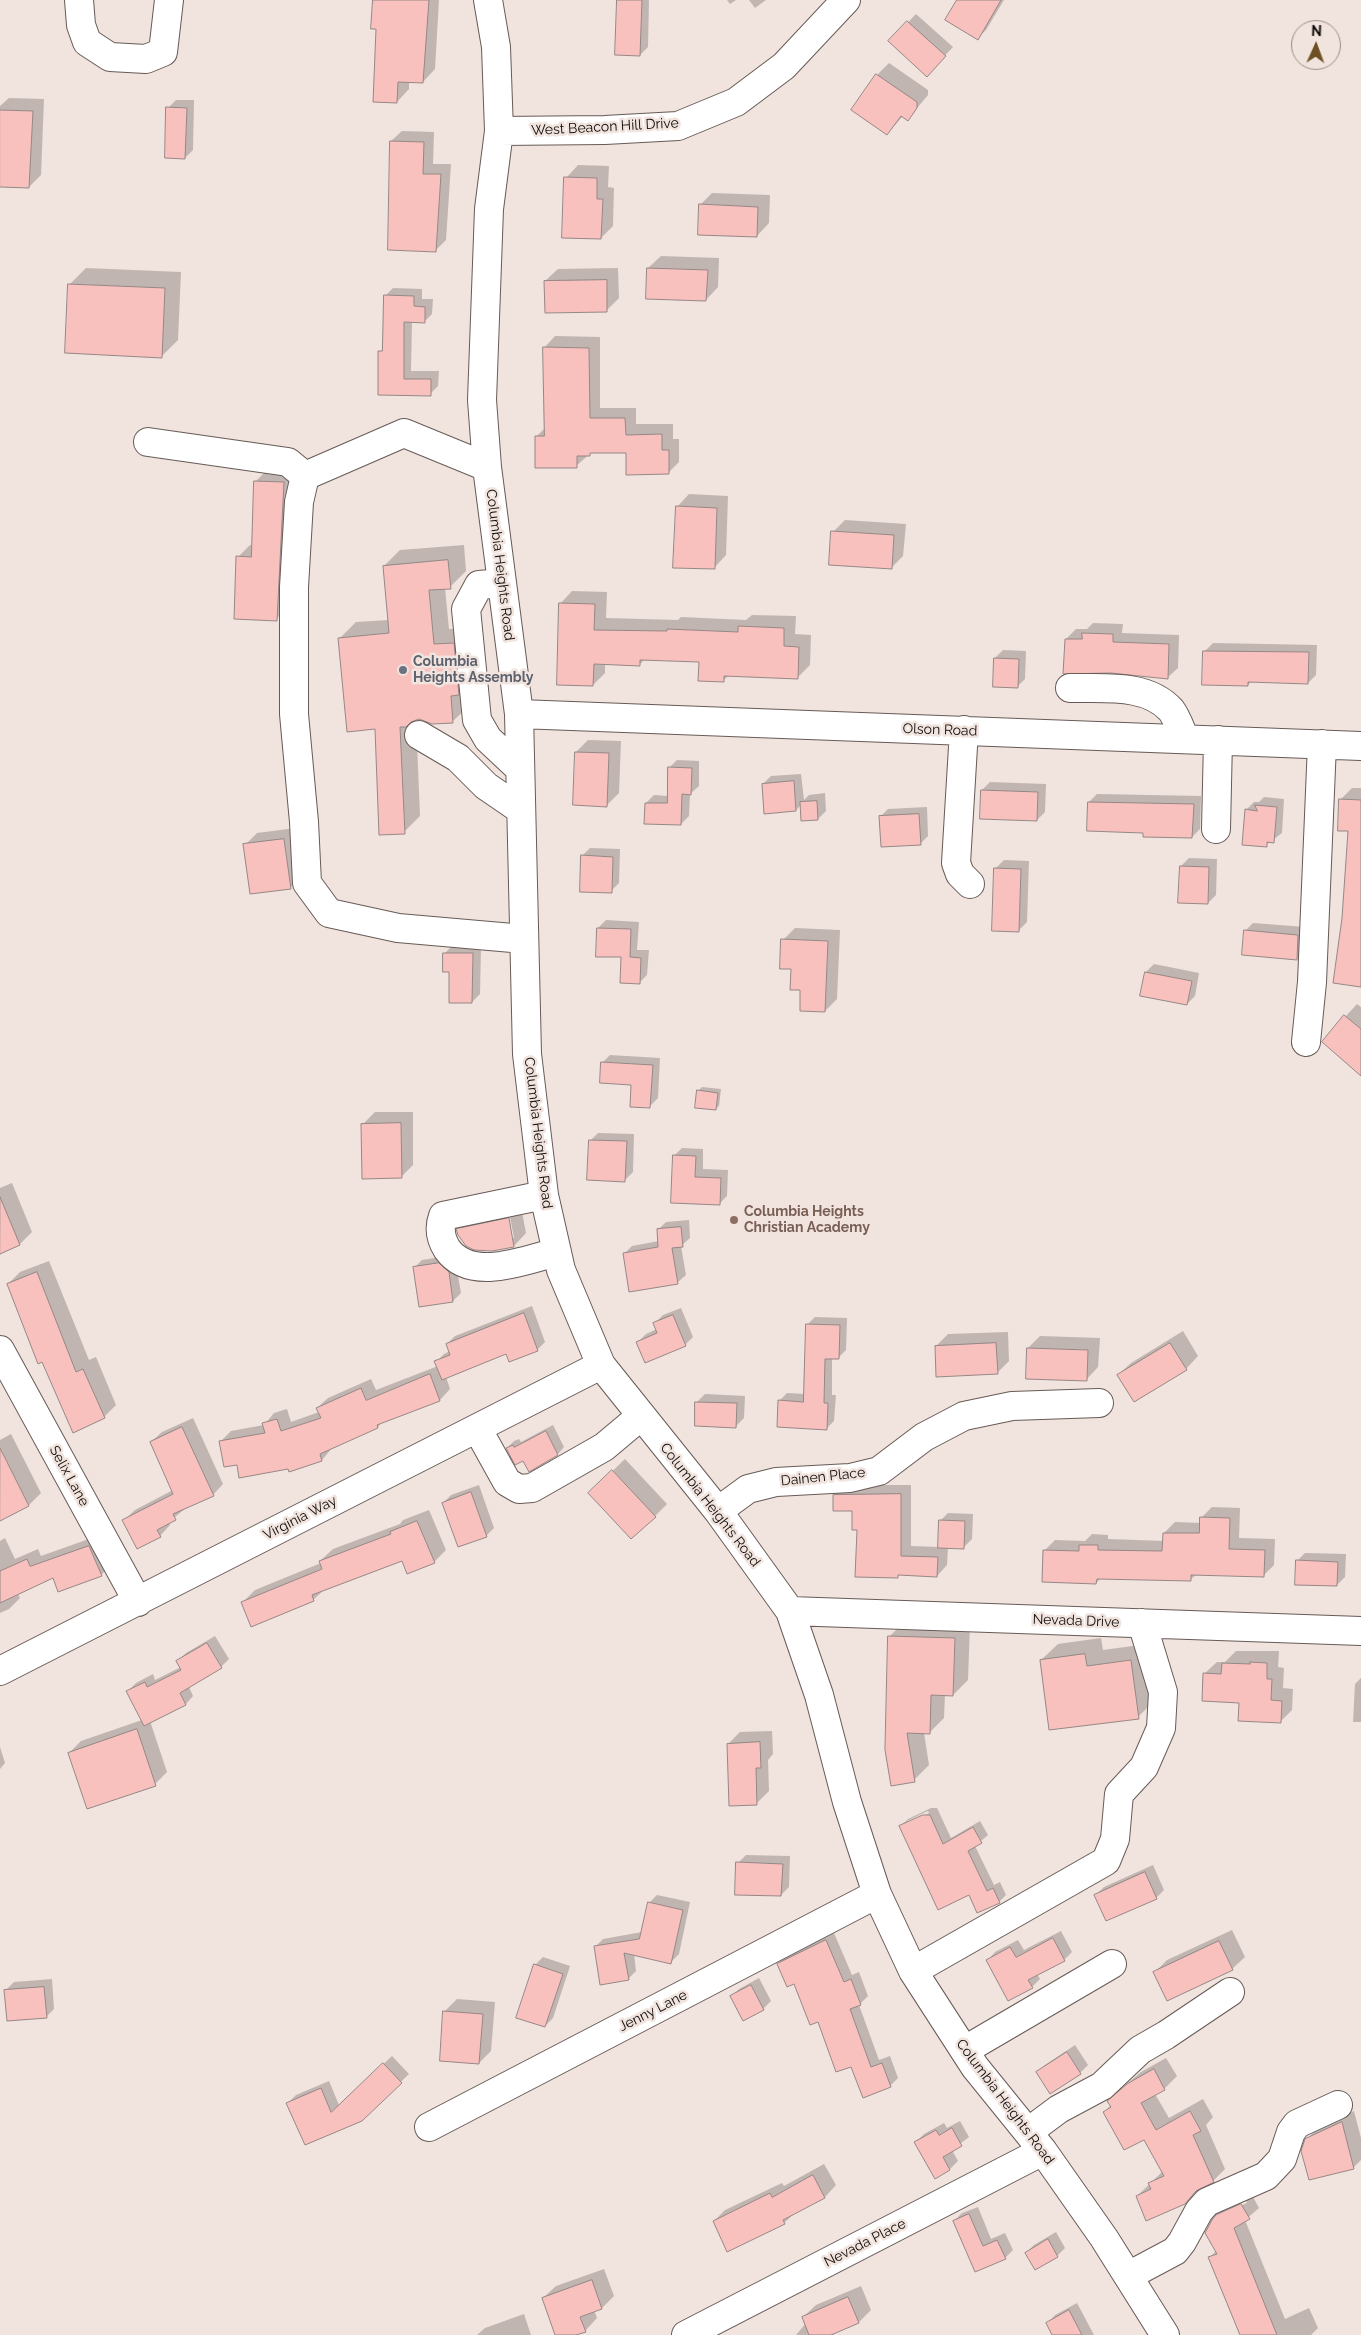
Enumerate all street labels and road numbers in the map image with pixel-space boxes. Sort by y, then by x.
street label: West Beacon Hill Drive [531,115,679,139]
street label: Columbia Heights Road [482,488,518,642]
street label: Olson Road [902,720,978,740]
street label: Columbia Heights Road [520,1056,556,1210]
street label: Columbia Heights Road [656,1440,764,1570]
street label: Selix Lane [46,1443,92,1509]
street label: Dainen Place [780,1464,866,1490]
street label: Virginia Way [260,1492,340,1544]
street label: Nevada Drive [1032,1611,1120,1631]
street label: Jenny Lane [616,1987,690,2035]
street label: Columbia Heights Road [952,2036,1058,2168]
street label: Nevada Place [821,2215,909,2271]

